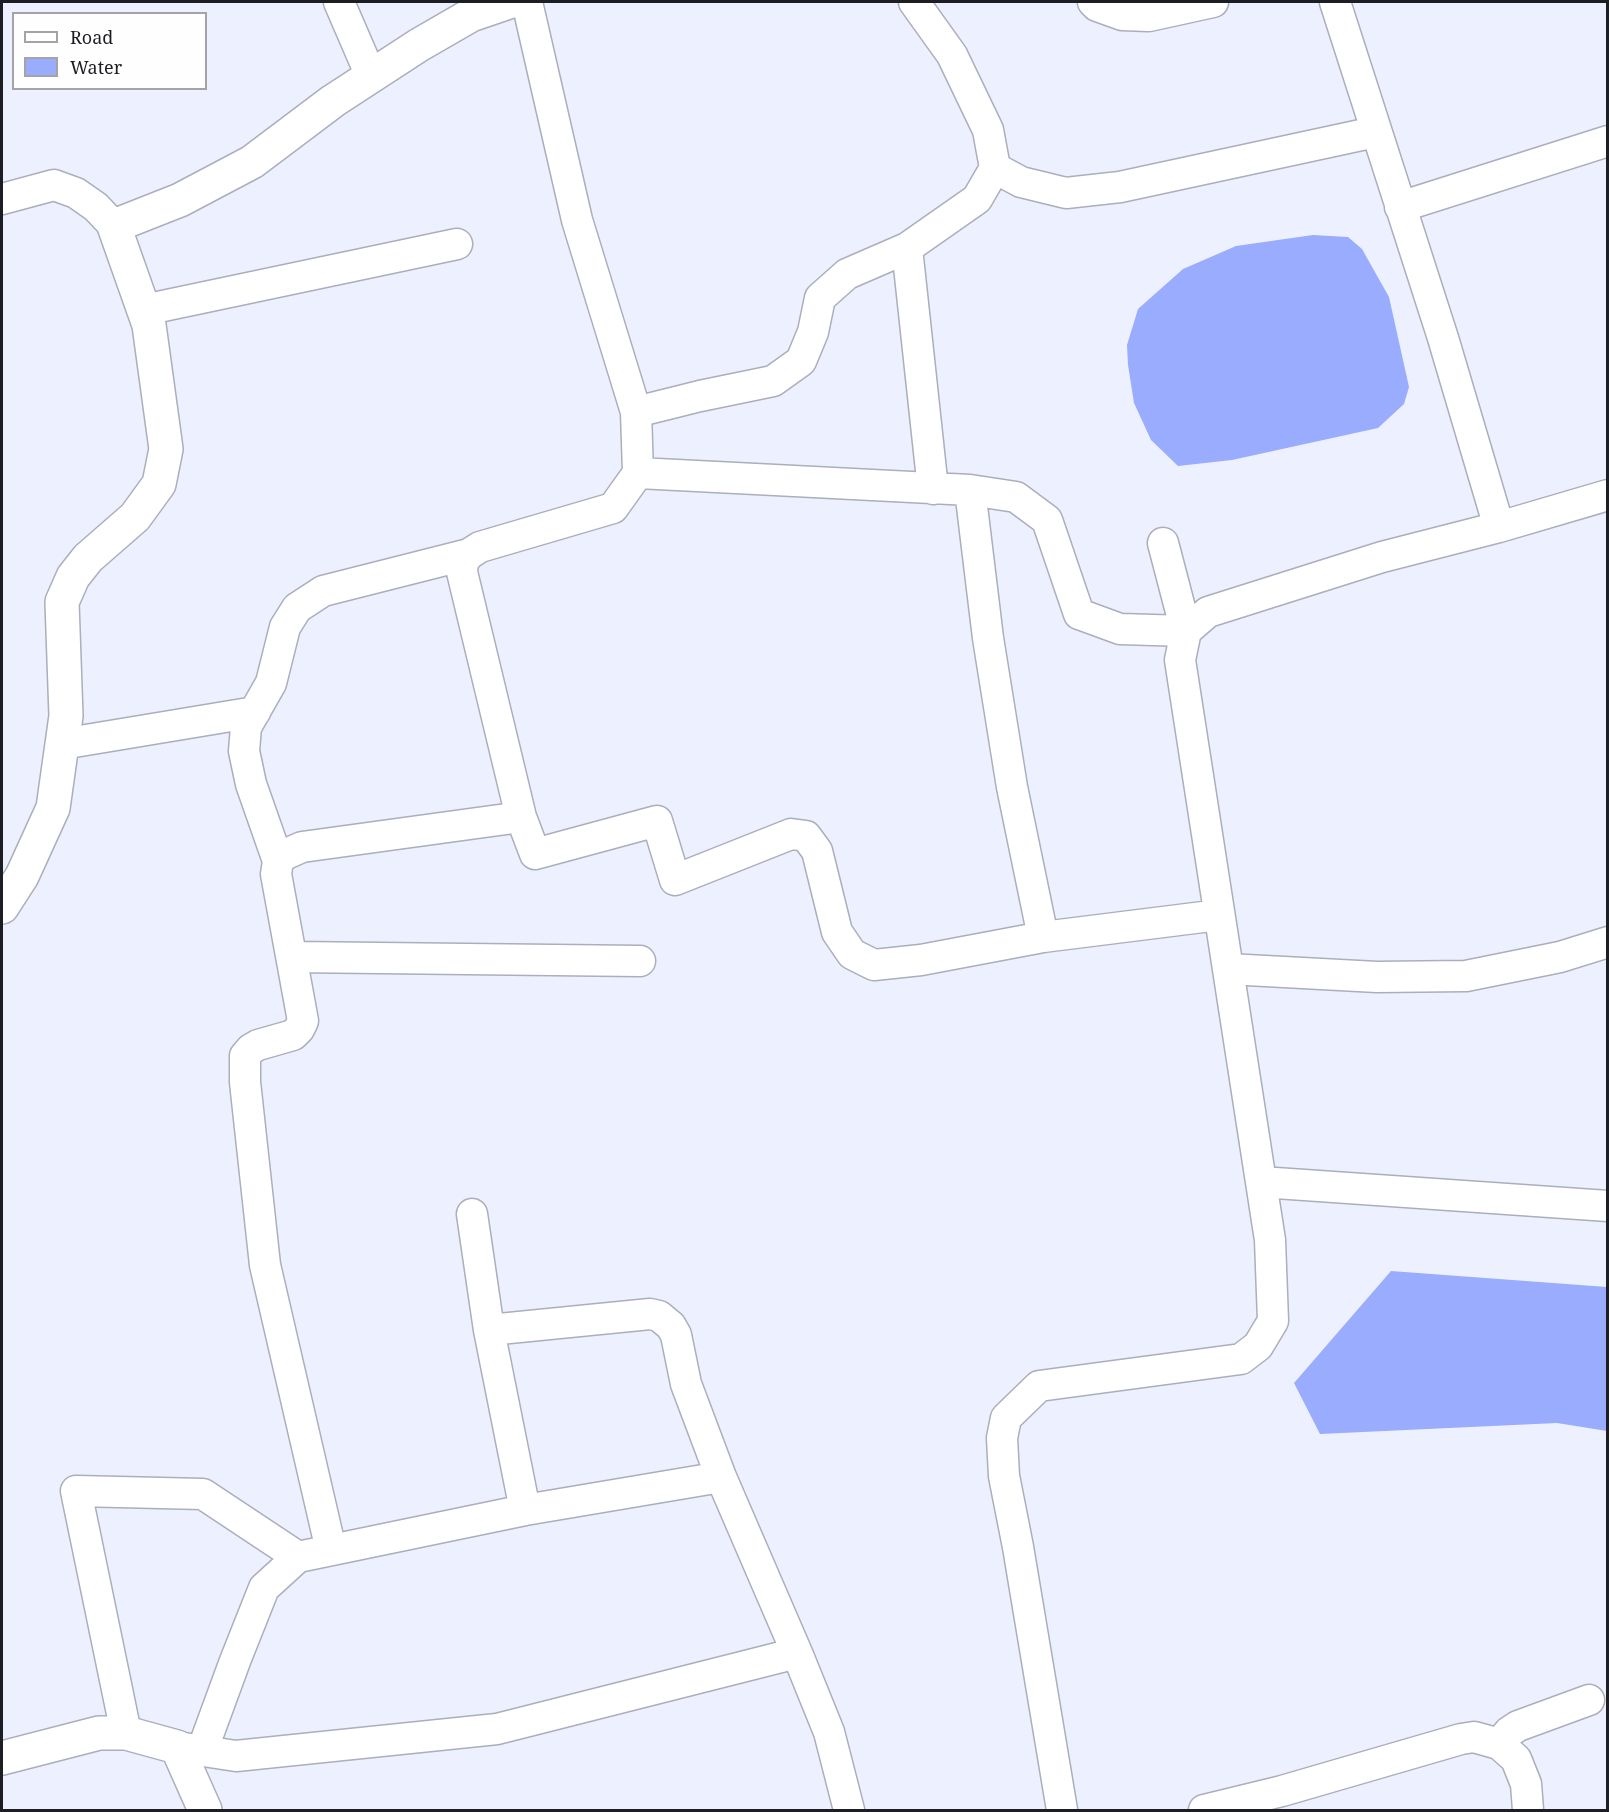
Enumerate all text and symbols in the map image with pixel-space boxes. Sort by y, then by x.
legend [12,12,207,90]
text: Road [70,25,113,49]
text: Water [70,55,122,79]

